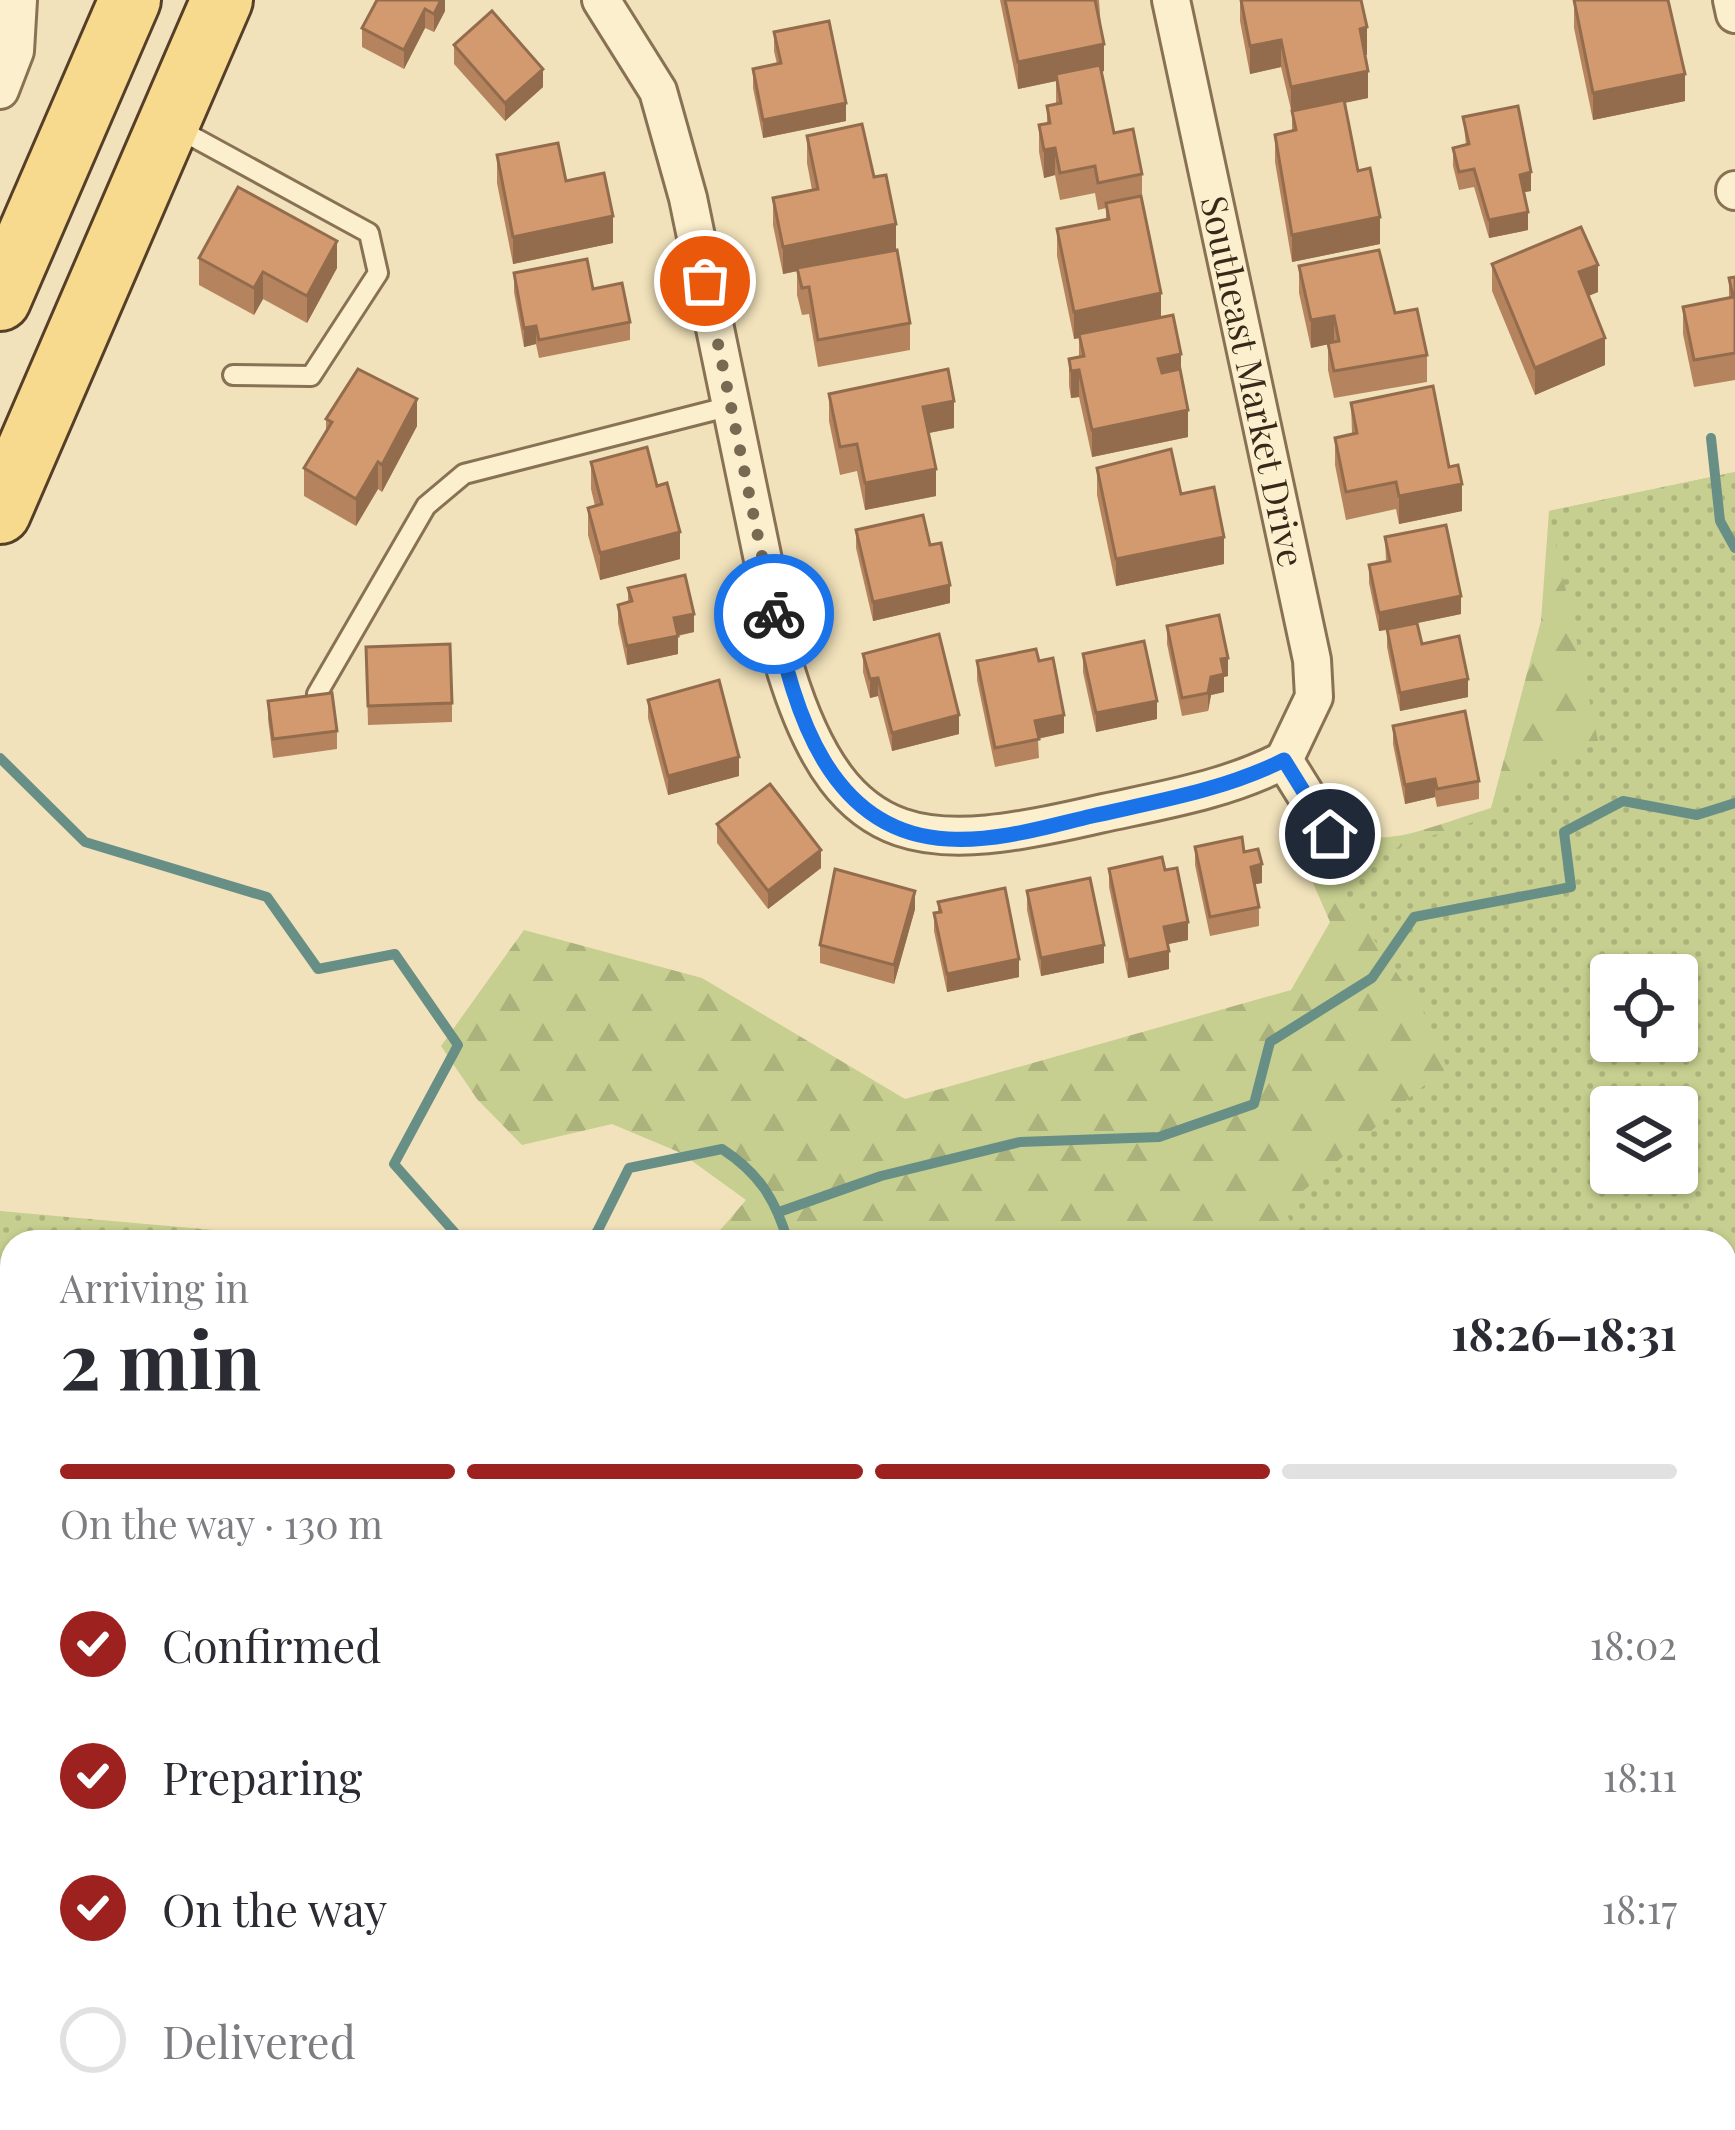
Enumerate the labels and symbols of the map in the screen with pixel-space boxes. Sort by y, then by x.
street label: Southeast Market Drive [1191,191,1317,571]
pin [654,230,756,332]
courier [714,554,834,674]
pin [1279,783,1381,885]

